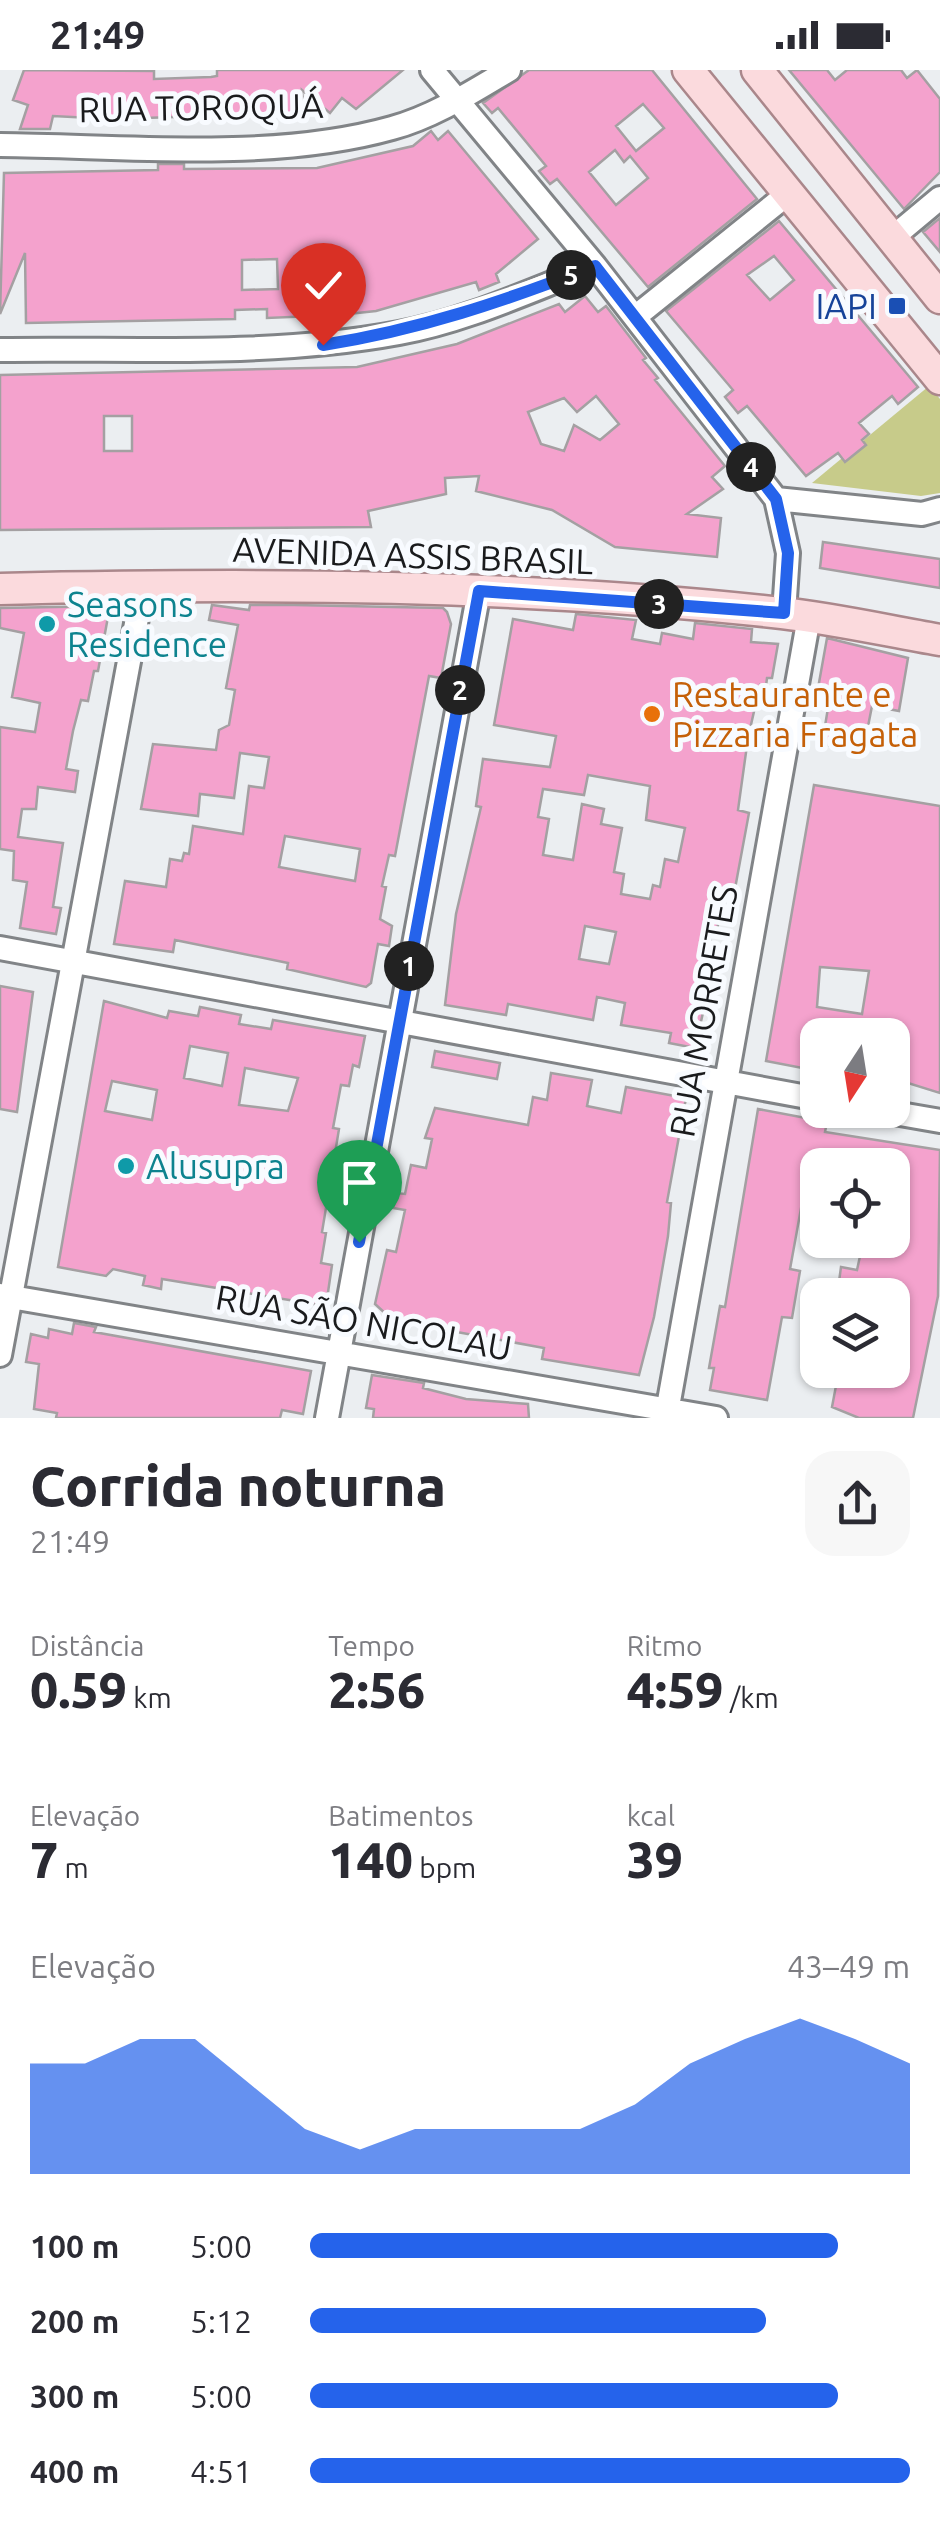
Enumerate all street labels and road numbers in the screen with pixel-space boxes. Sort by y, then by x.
street label: RUA TOROQUÁ [78,84,324,129]
street label: AVENIDA ASSIS BRASIL [232,529,594,581]
street label: RUA MORRETES [661,882,745,1140]
street label: RUA SÃO NICOLAU [213,1276,515,1368]

